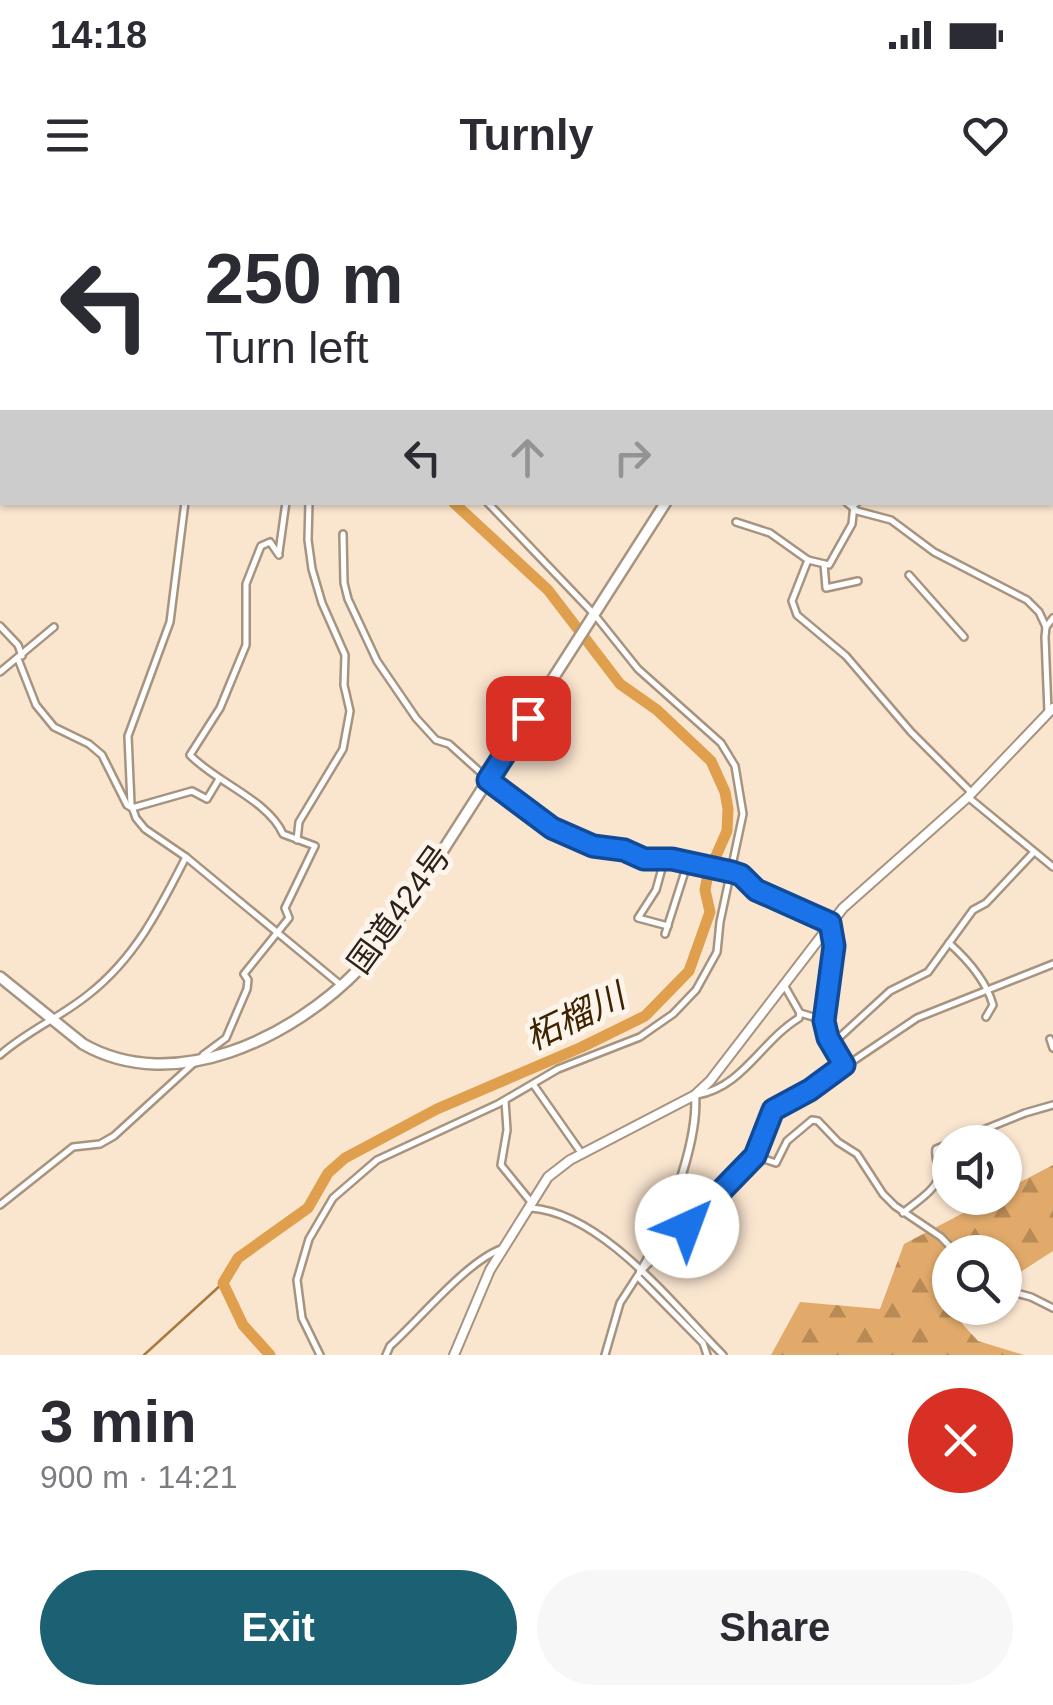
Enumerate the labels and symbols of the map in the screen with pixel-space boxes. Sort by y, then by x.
pin [486,676,571,761]
street label: 国道424号 [341,838,457,980]
water label: 柘榴川 [519,974,634,1057]
position arrow [635,1174,739,1278]

